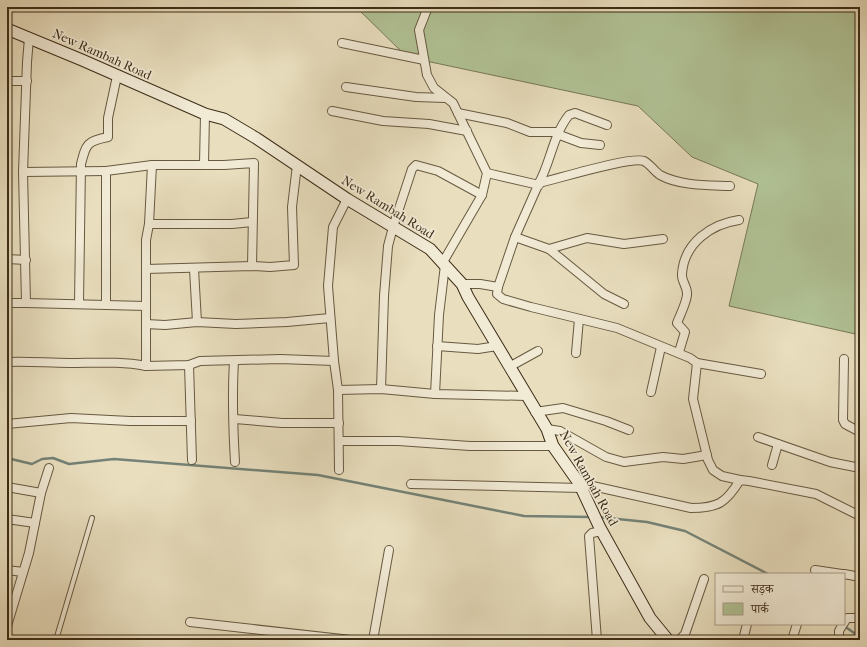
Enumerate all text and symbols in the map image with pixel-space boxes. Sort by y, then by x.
street label: New Rambah Road [50,25,155,83]
street label: New Rambah Road [339,172,438,242]
street label: New Rambah Road [557,428,622,529]
legend [715,573,845,625]
text: सड़क [750,582,775,596]
text: पार्क [750,602,770,616]

